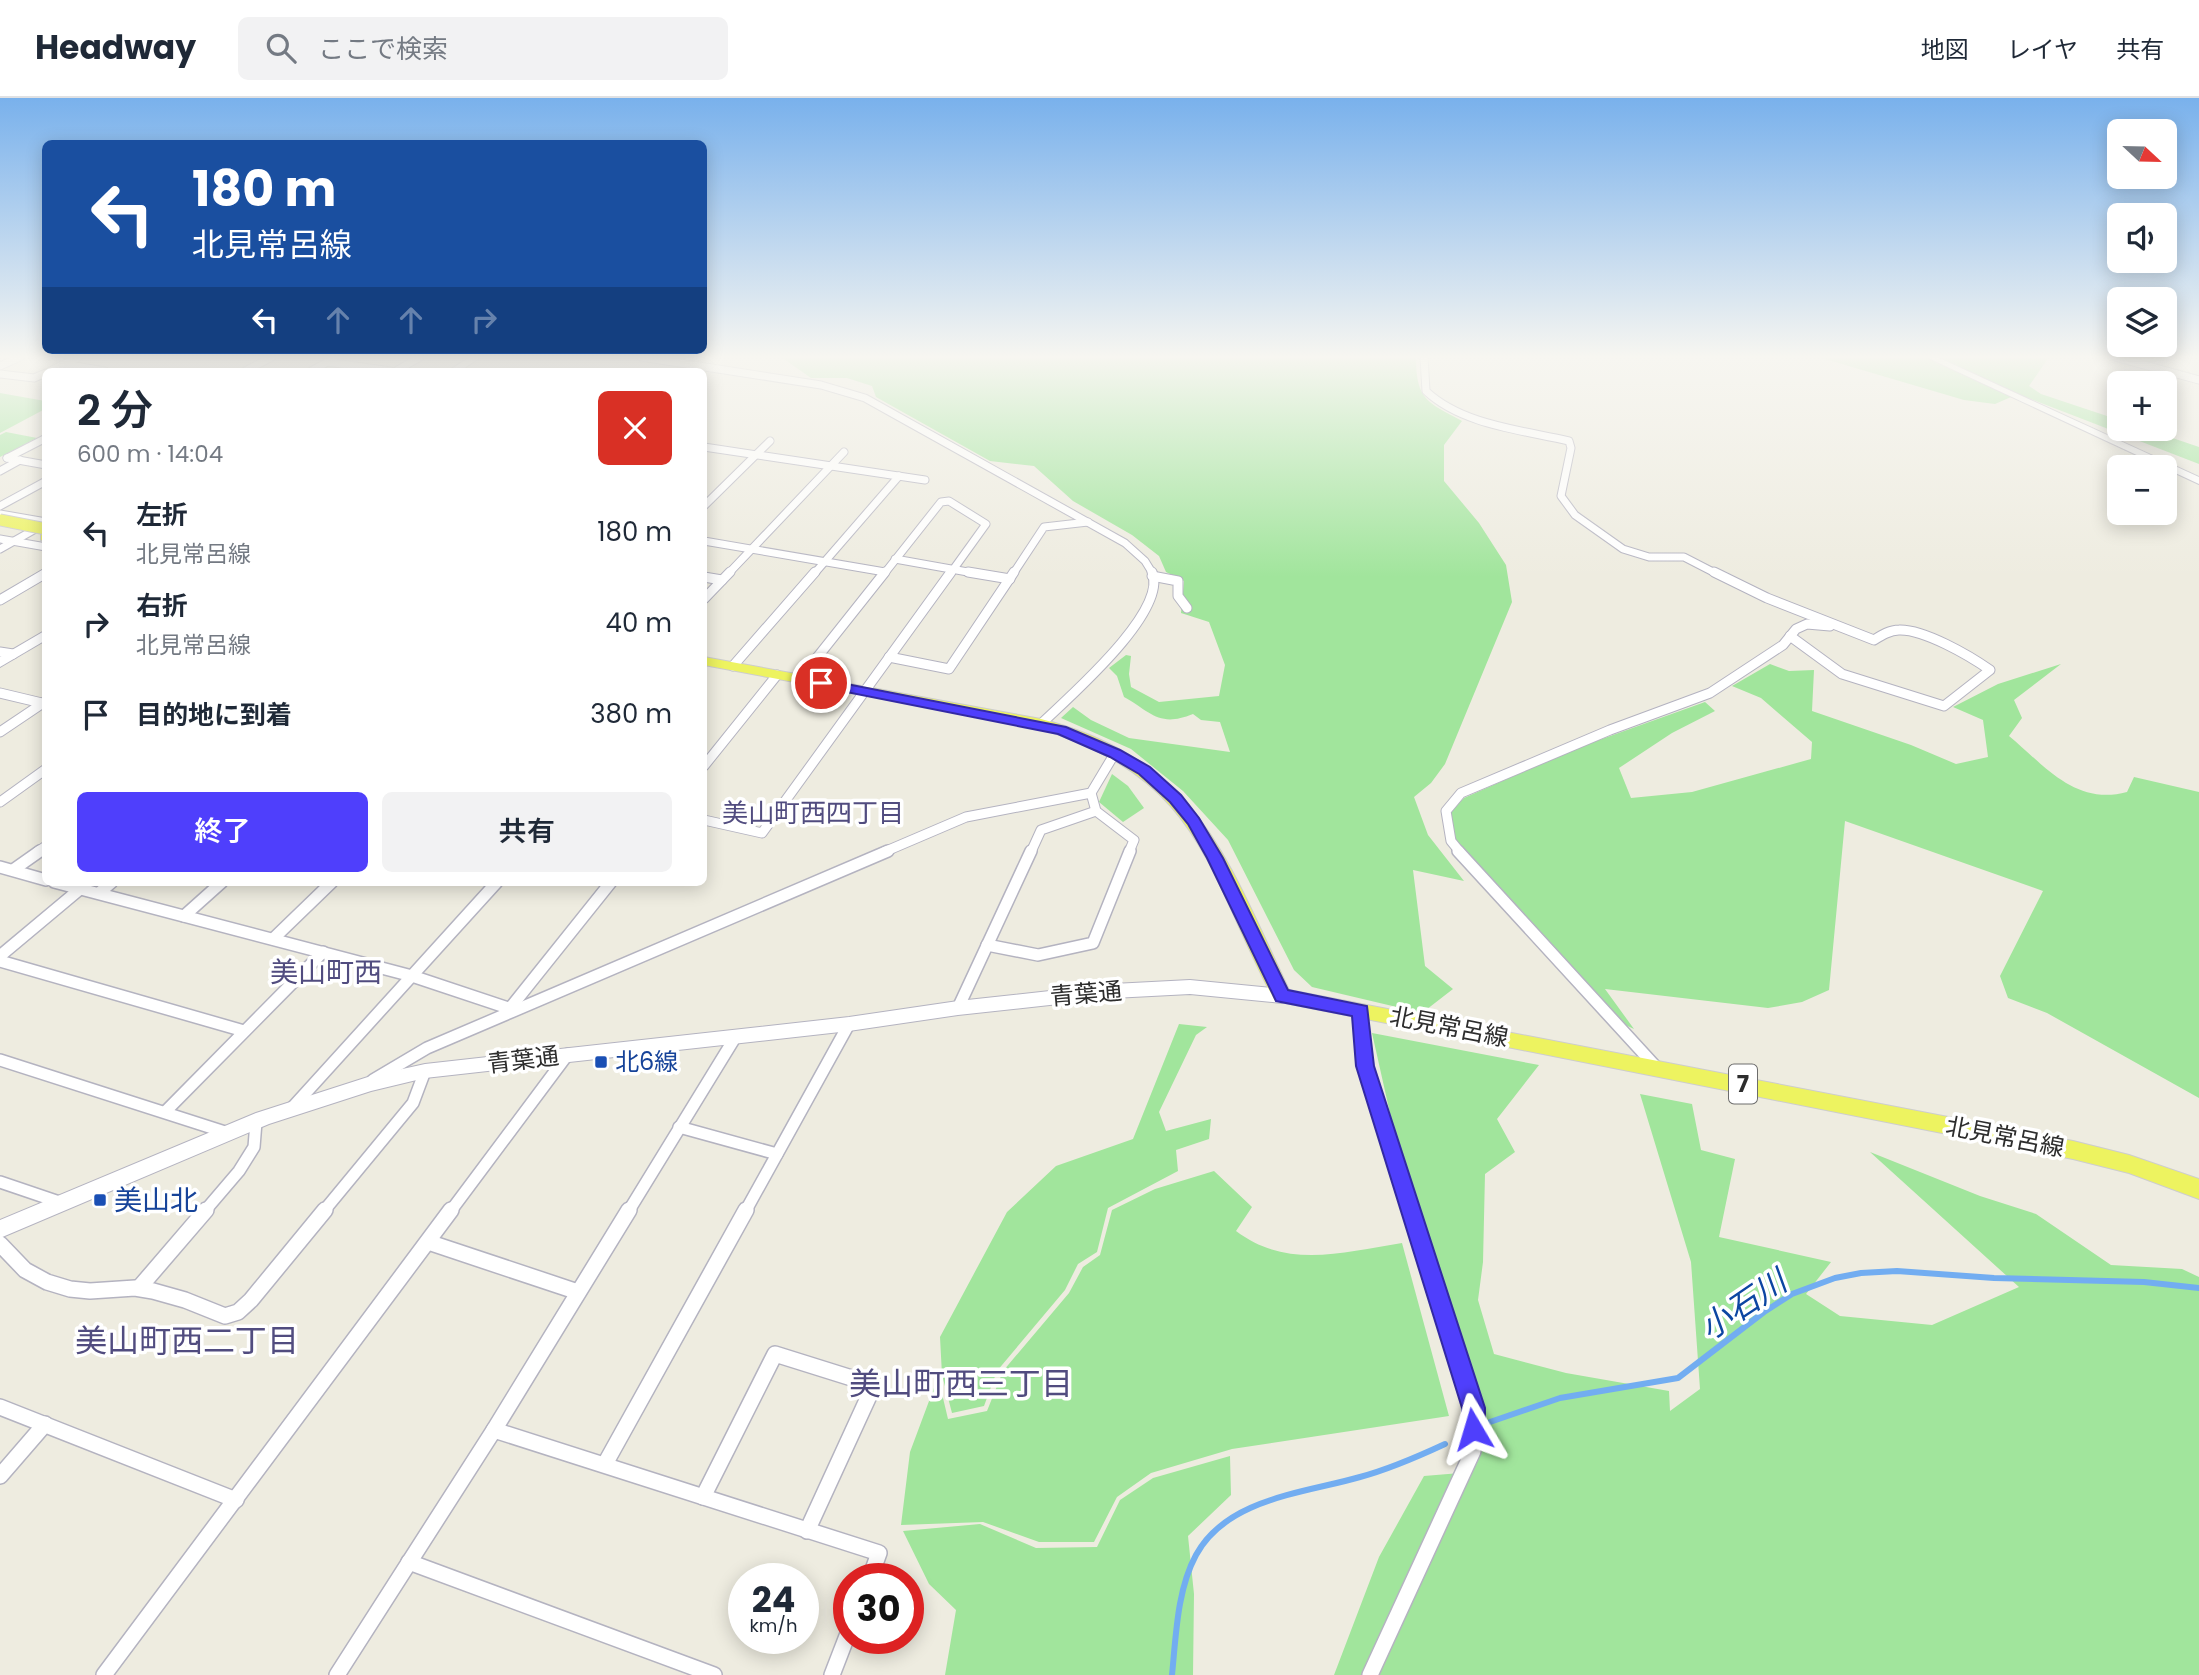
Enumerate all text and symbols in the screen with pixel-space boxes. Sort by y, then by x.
search box [238,17,728,80]
text: Headway [35,24,196,71]
icon: search [262,29,300,67]
text: ここで検索 [318,31,448,67]
text: 地図 [1921,33,1969,66]
text: レイヤ [2007,33,2078,66]
text: 共有 [2116,33,2164,66]
north arrow [2107,119,2177,189]
map controls [2107,119,2177,525]
text: 180 m [192,155,336,223]
icon: left [77,168,168,259]
button: sound [2107,203,2177,273]
text: 北見常呂線 [192,222,352,267]
button: layers [2107,287,2177,357]
icon: left [246,301,284,339]
icon: ahead [319,301,357,339]
icon: ahead [392,301,430,339]
icon: right [465,301,503,339]
button: + [2107,371,2177,441]
text: 2 分 [77,381,153,440]
button: close [598,391,672,465]
text: 600 m · 14:04 [77,438,223,470]
button: − [2107,455,2177,525]
text: 左折 [136,497,188,533]
icon: left [77,514,115,552]
text: 180 m [597,514,672,550]
text: 北見常呂線 [136,538,251,570]
text: 右折 [136,588,188,624]
icon: right [77,605,115,643]
text: 40 m [606,605,672,641]
text: 北見常呂線 [136,629,251,661]
pin [791,653,851,713]
icon: arrive [802,664,840,702]
icon: arrive [77,696,115,734]
text: 380 m [590,696,672,732]
text: 目的地に到着 [136,697,292,733]
button: 終了 [77,792,368,872]
button: 共有 [382,792,672,872]
district label: 美山町西四丁目 [722,795,904,831]
district label: 美山町西 [270,953,382,992]
street label: 青葉通 [1049,974,1123,1013]
street label: 北見常呂線 [1387,999,1511,1054]
street label: 青葉通 [485,1039,561,1080]
place label: 北6線 [615,1045,678,1078]
marker: 北6線 [593,1054,609,1070]
road number: 7 [1729,1065,1757,1104]
street label: 北見常呂線 [1943,1109,2067,1164]
place label: 美山北 [114,1181,198,1220]
marker: 美山北 [92,1192,108,1208]
water label: 小石川 [1690,1257,1798,1350]
district label: 美山町西二丁目 [75,1318,299,1363]
district label: 美山町西三丁目 [849,1361,1073,1406]
position arrow [1436,1392,1510,1466]
speed limit sign: 30 [833,1563,924,1654]
text: 24 [752,1575,795,1624]
text: km/h [750,1613,797,1638]

